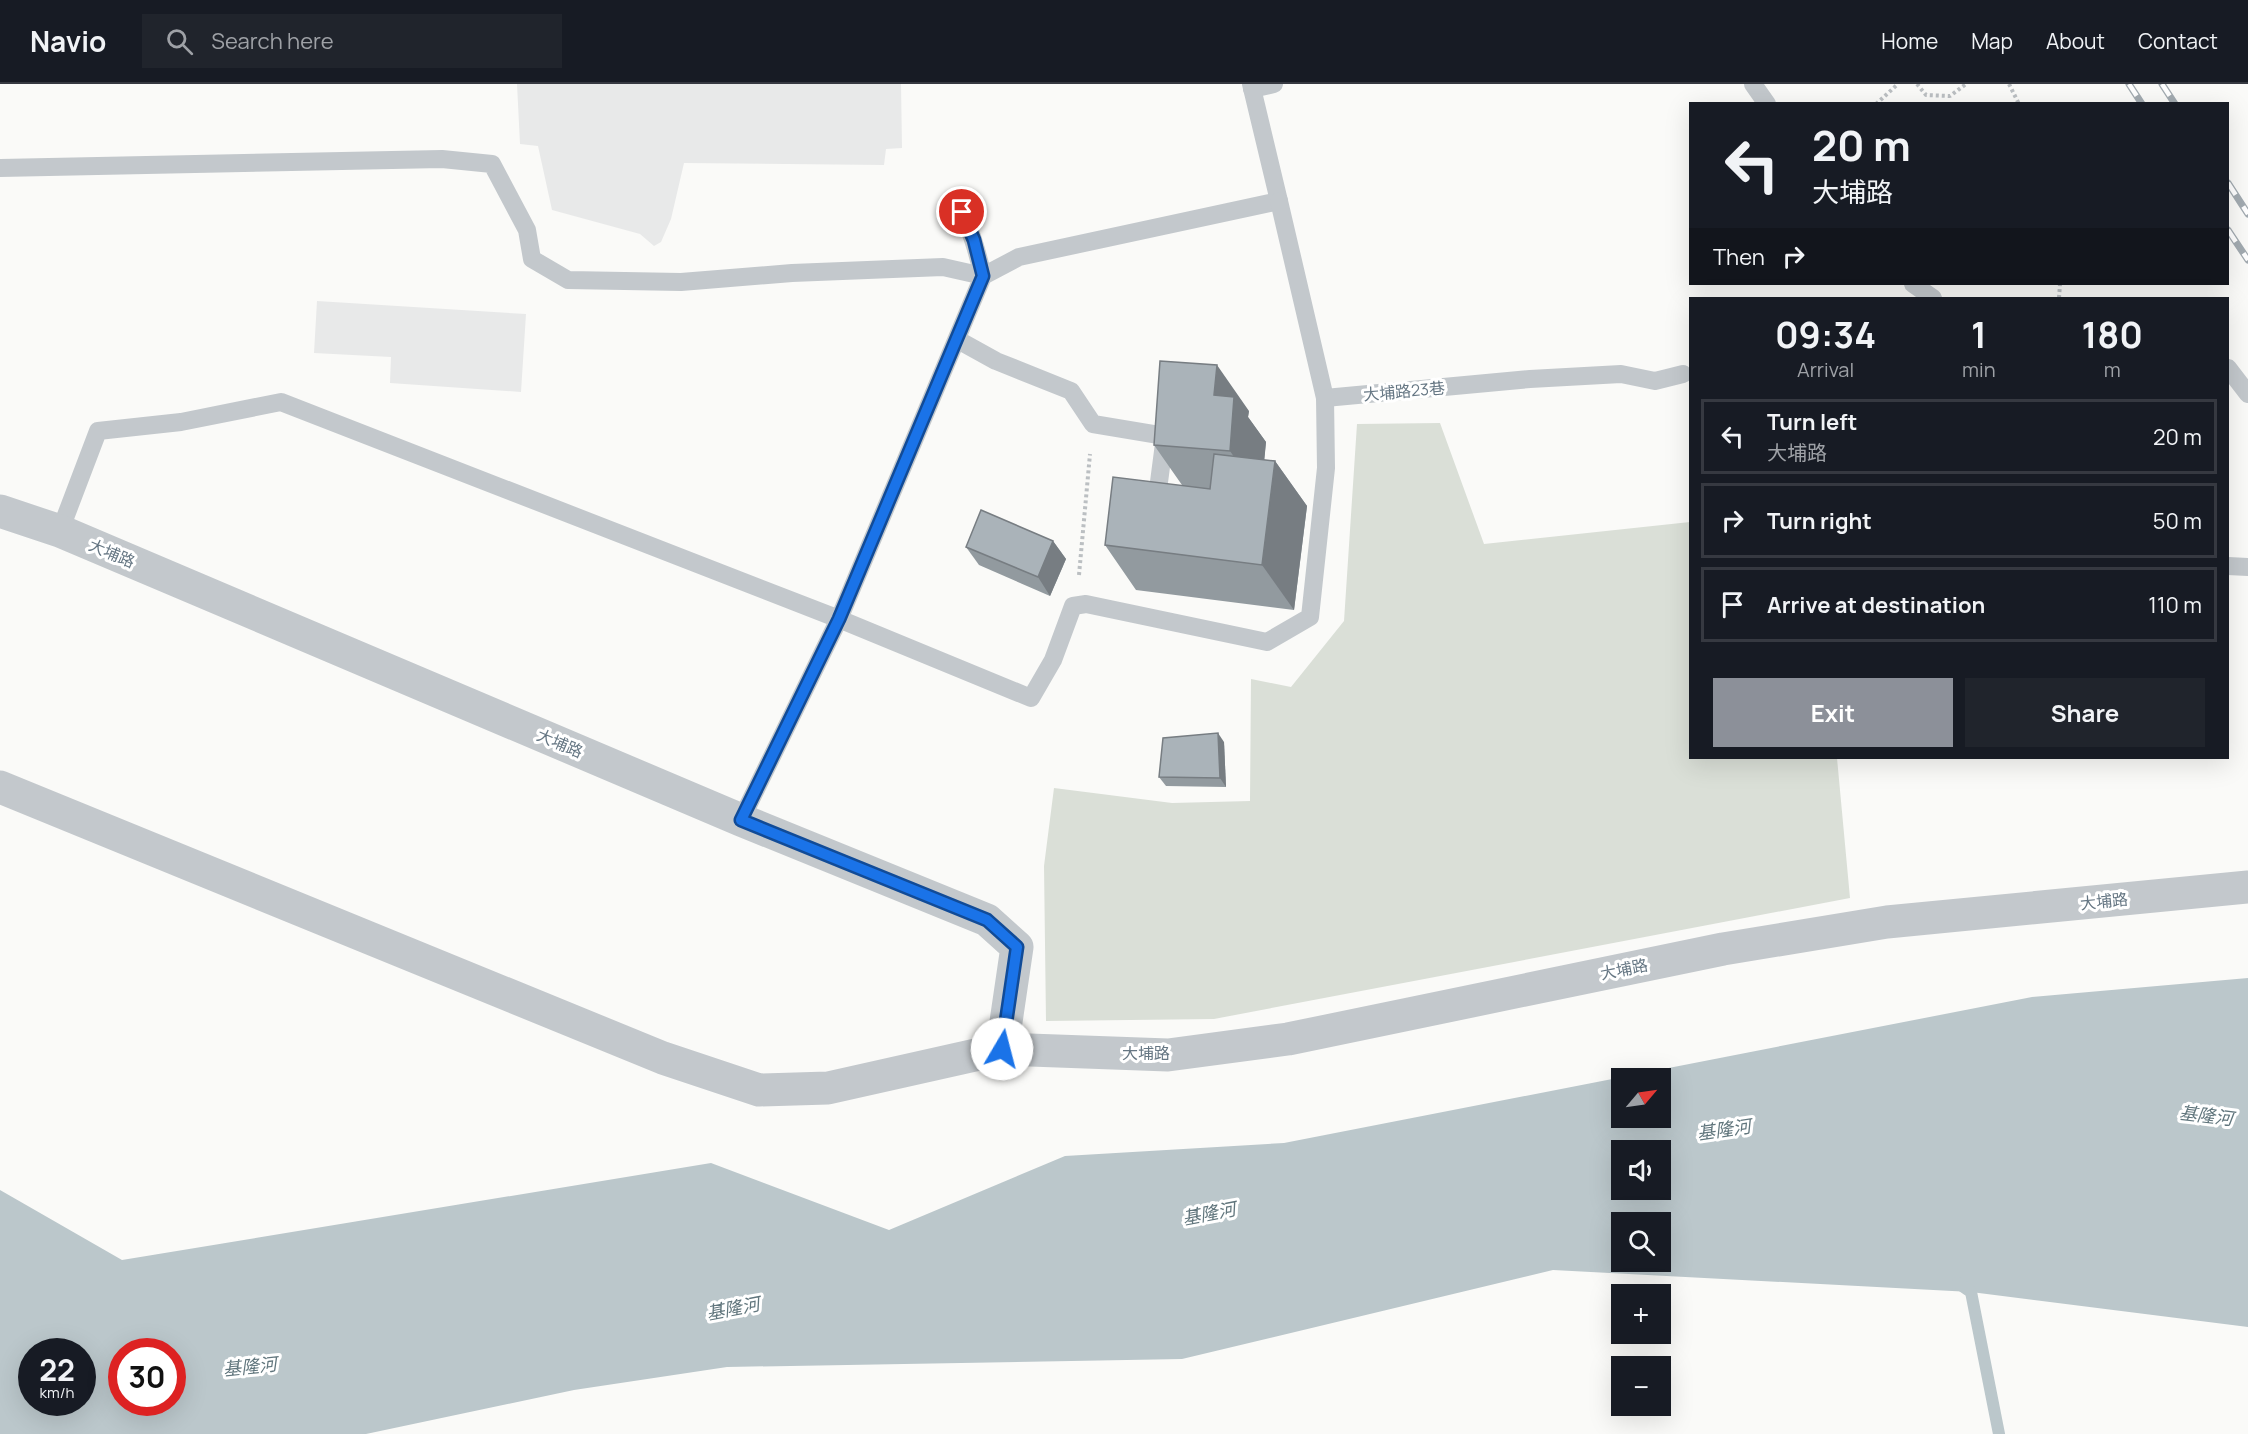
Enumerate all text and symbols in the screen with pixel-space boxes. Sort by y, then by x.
search box [142,14,562,68]
text: Navio [30,22,106,60]
icon: search [163,25,196,58]
text: Search here [211,26,334,56]
text: Home [1881,27,1938,55]
text: Map [1971,27,2013,55]
text: About [2046,27,2105,55]
text: Contact [2138,27,2218,55]
text: 20 m [1812,116,1911,174]
icon: left [1713,126,1791,204]
text: 大埔路 [1812,173,1893,210]
pin [936,186,987,237]
icon: arrive [945,195,978,228]
icon: right [1777,240,1810,273]
text: Then [1713,242,1765,272]
text: 09:34 [1775,310,1876,359]
text: 1 [1971,310,1987,359]
text: 180 [2082,310,2143,359]
text: Arrival [1797,356,1854,383]
text: min [1962,356,1996,383]
text: m [2104,356,2121,383]
street label: 大埔路23巷 [1362,376,1446,406]
text: Turn left [1767,407,1857,437]
icon: left [1716,420,1749,453]
text: 20 m [2153,422,2202,452]
text: 大埔路 [1767,439,1827,466]
icon: right [1716,504,1749,537]
text: Turn right [1767,506,1872,536]
text: 50 m [2153,506,2202,536]
street label: 大埔路 [86,533,138,573]
icon: arrive [1716,588,1749,621]
text: Arrive at destination [1767,590,1985,620]
text: 110 m [2148,590,2202,620]
button: Exit [1713,678,1953,747]
button: Share [1965,678,2205,747]
street label: 大埔路 [534,723,586,763]
street label: 大埔路 [2079,888,2129,914]
street label: 大埔路 [1598,954,1650,984]
position arrow [970,1017,1034,1081]
street label: 大埔路 [1122,1042,1170,1064]
north arrow [1611,1068,1671,1128]
map controls [1611,1068,1671,1416]
water label: 基隆河 [2178,1100,2237,1131]
water label: 基隆河 [1695,1113,1755,1145]
button: sound [1611,1140,1671,1200]
water label: 基隆河 [1180,1196,1241,1230]
button: search [1611,1212,1671,1272]
button: + [1611,1284,1671,1344]
water label: 基隆河 [704,1291,765,1325]
speed limit sign: 30 [108,1338,186,1416]
text: 22 [39,1349,75,1390]
water label: 基隆河 [222,1351,281,1381]
button: − [1611,1356,1671,1416]
text: km/h [40,1382,74,1403]

